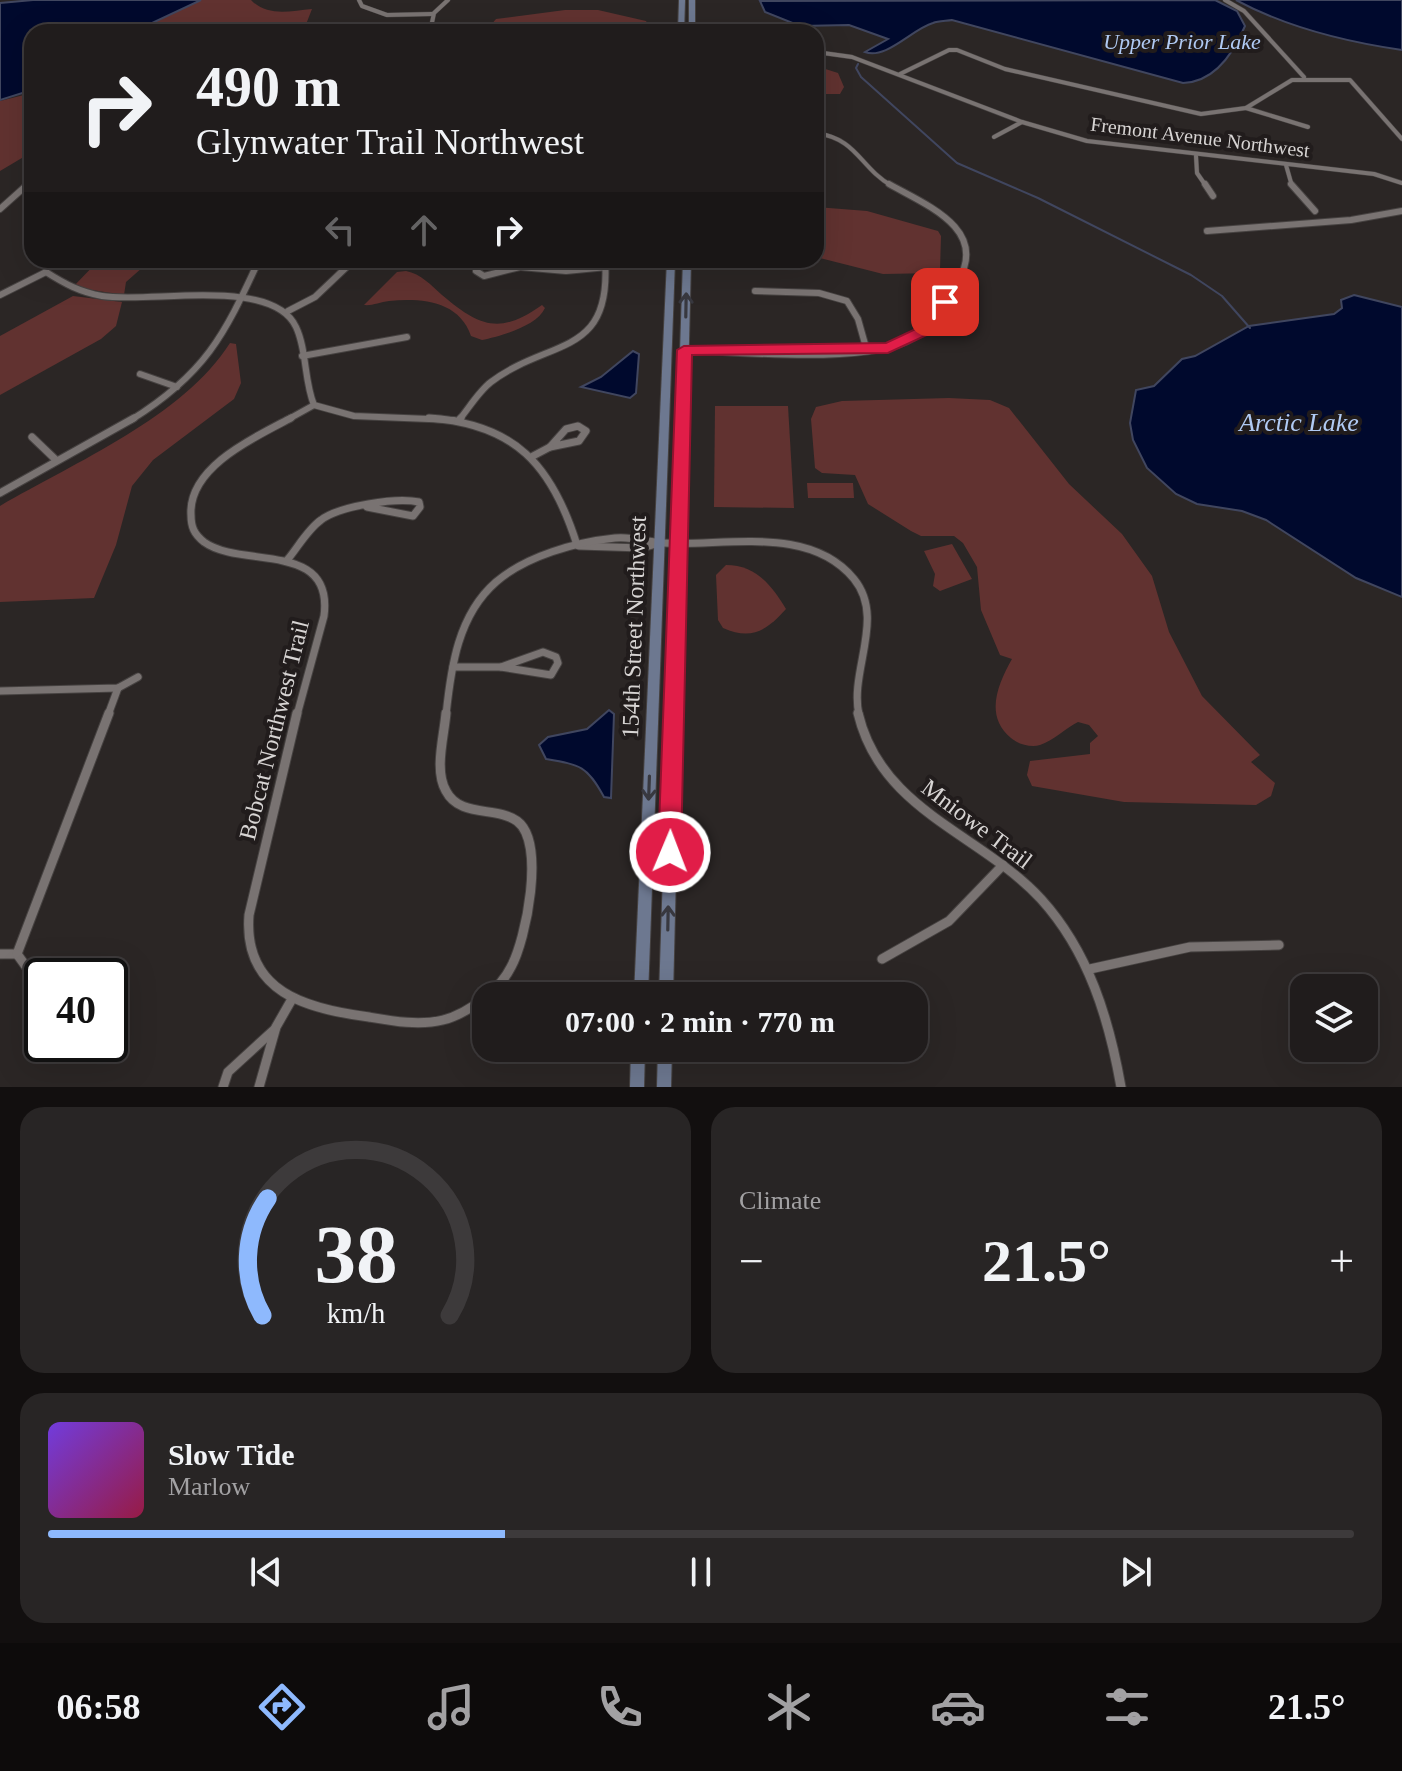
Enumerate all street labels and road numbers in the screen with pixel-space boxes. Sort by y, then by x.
street label: Fremont Avenue Northwest [1089,113,1311,161]
street label: 154th Street Northwest [617,515,651,739]
street label: Bobcat Northwest Trail [234,617,314,842]
street label: Mniowe Trail [917,774,1038,874]

